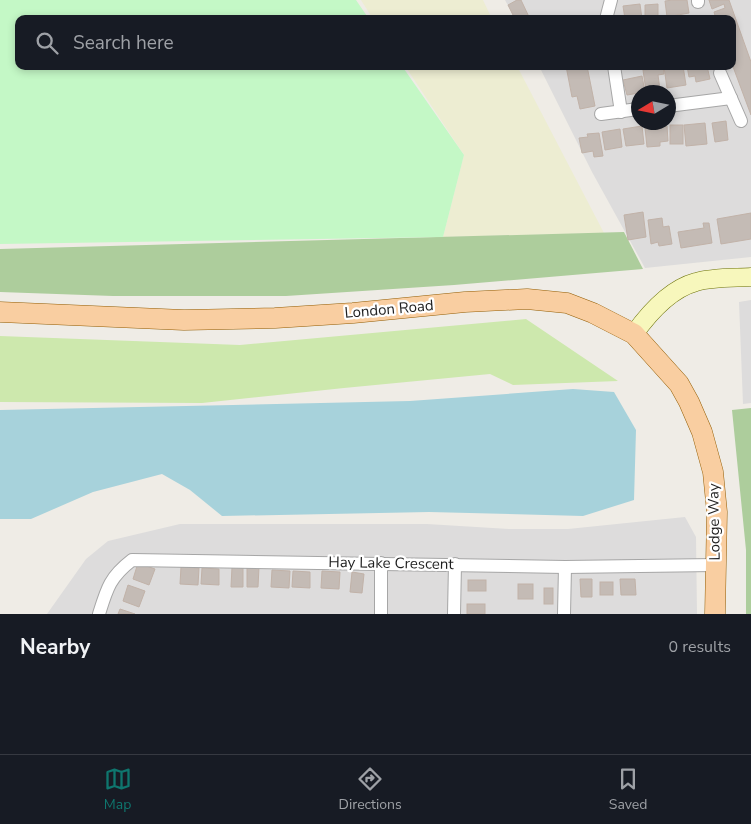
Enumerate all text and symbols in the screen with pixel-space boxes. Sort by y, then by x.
search box [15,15,736,70]
icon: search [33,29,61,57]
text: Search here [73,30,174,56]
north arrow [631,85,676,130]
street label: London Road [344,295,434,323]
street label: Lodge Way [703,483,725,561]
street label: Hay Lake Crescent [328,552,455,574]
text: Nearby [20,633,90,661]
text: 0 results [669,636,731,658]
tab: Map [104,765,132,814]
tab: Directions [339,765,402,814]
tab: Saved [609,765,647,814]

